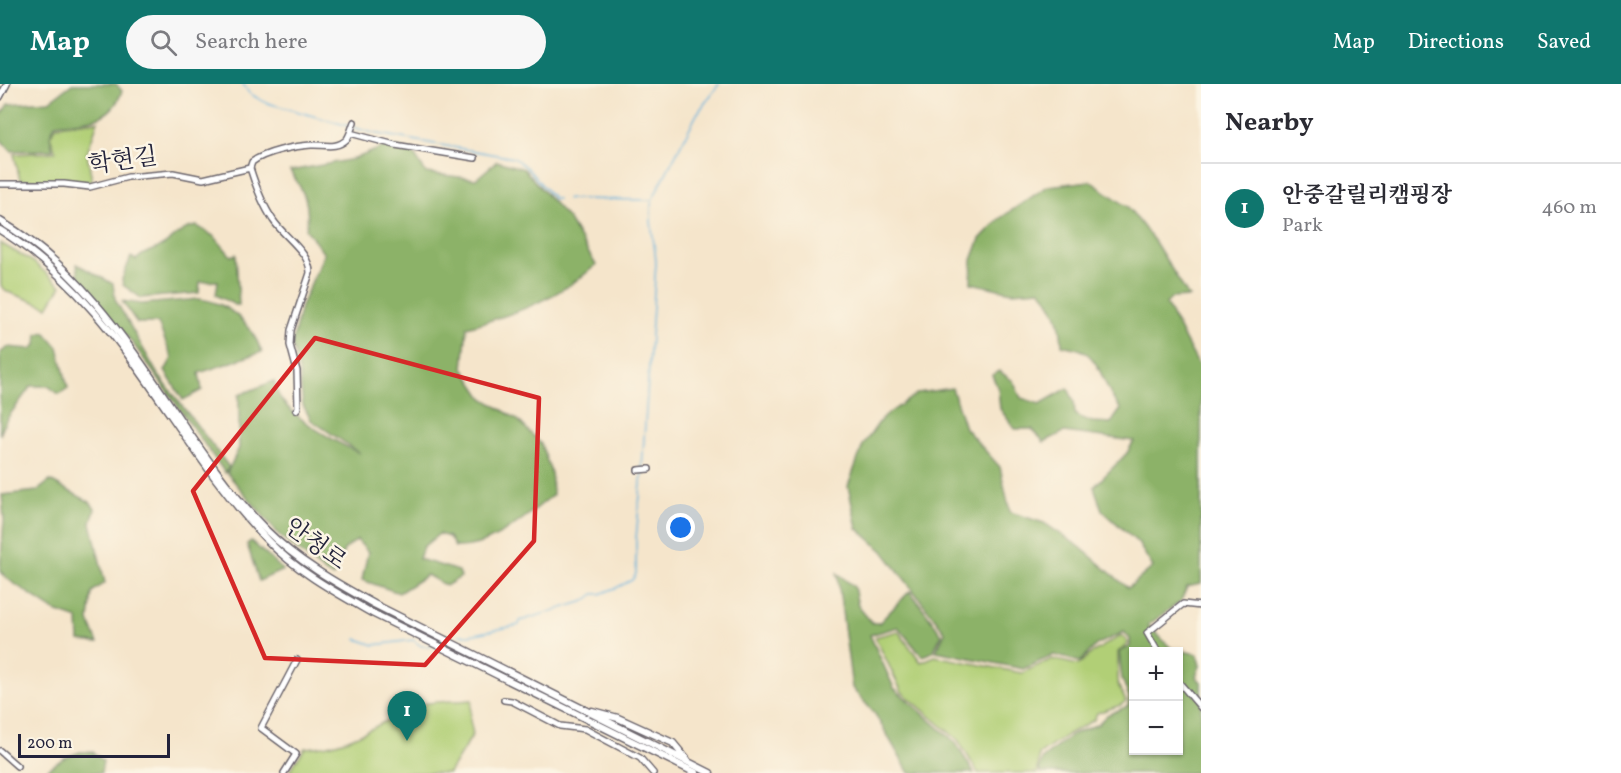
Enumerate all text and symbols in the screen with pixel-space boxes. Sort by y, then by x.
search box [126,15,546,69]
text: Map [30,23,90,62]
icon: search [147,26,180,59]
text: Search here [195,27,308,58]
text: Map [1333,28,1375,57]
text: Directions [1408,28,1504,57]
text: Saved [1537,28,1591,57]
text: Nearby [1225,105,1314,141]
street label: 학현길 [86,140,160,184]
text: 안중갈릴리캠핑장 [1282,181,1452,212]
text: 1 [1240,194,1249,222]
text: 460 m [1541,194,1597,222]
text: Park [1282,212,1323,240]
street label: 안청로 [277,511,353,579]
your location [666,513,695,542]
map controls [1129,647,1183,755]
button: + [1129,647,1183,701]
pin: 1 [388,692,426,741]
button: − [1129,701,1183,755]
scale bar [18,731,170,758]
text: 200 m [27,733,72,755]

